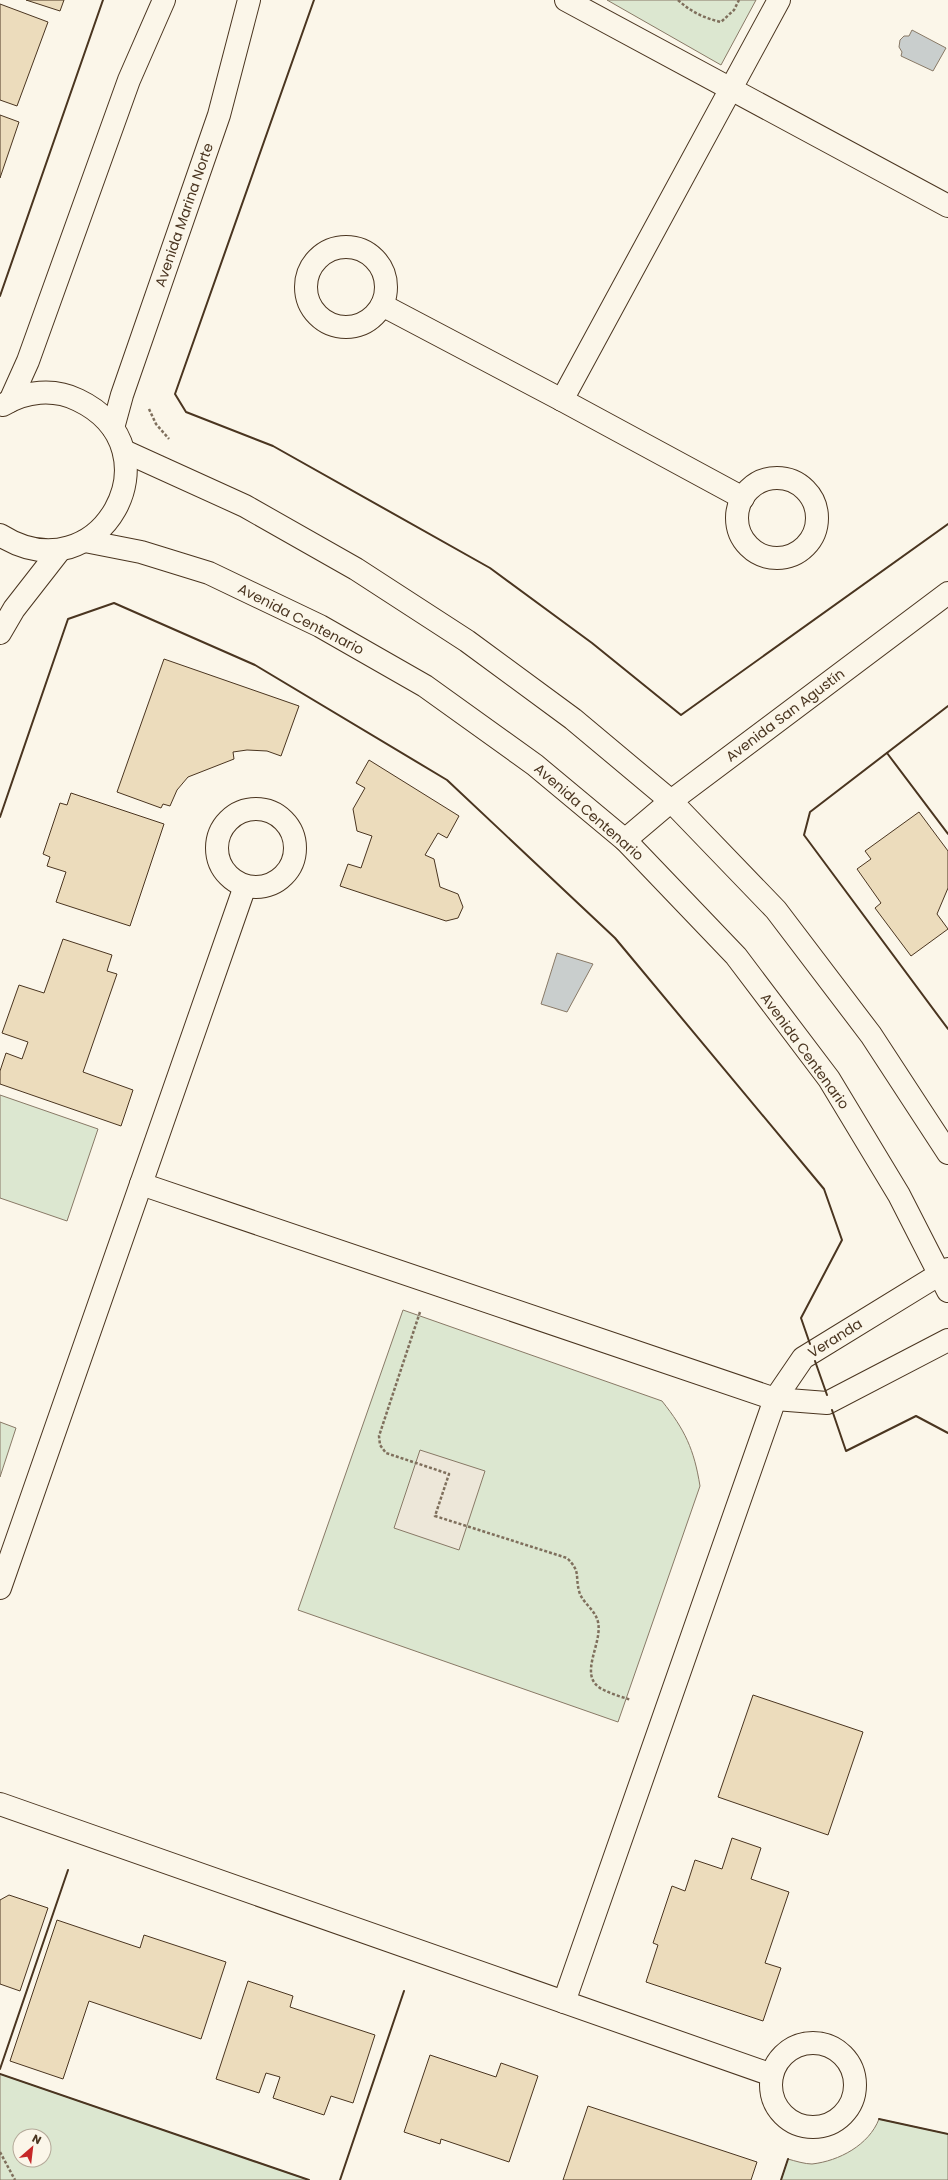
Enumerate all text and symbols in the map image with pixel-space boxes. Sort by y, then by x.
street label: Avenida Marina Norte [150,140,218,290]
street label: Avenida Centenario [234,578,368,660]
street label: Avenida San Agustín [721,664,849,766]
street label: Avenida Centenario [530,759,648,865]
street label: Avenida Centenario [756,989,854,1113]
street label: Veranda [804,1313,866,1363]
north arrow [12,2128,52,2168]
text: N [29,2130,44,2148]

